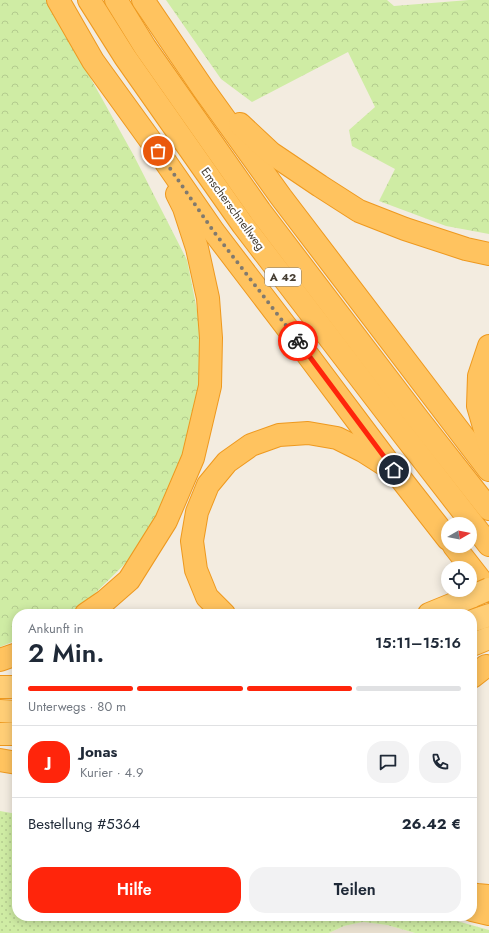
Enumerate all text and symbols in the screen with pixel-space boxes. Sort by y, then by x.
pin [141,134,175,168]
icon: bag [147,140,169,162]
street label: Emscherschnellweg [197,164,269,254]
road number: A 42 [265,268,301,286]
courier [278,321,318,361]
icon: bike [287,330,309,352]
pin [377,453,411,487]
icon: home [383,459,405,481]
north arrow [441,517,477,553]
map controls [441,517,477,597]
button: locate [441,561,477,597]
text: Ankunft in [28,619,84,638]
text: 15:11–15:16 [375,632,461,654]
text: 2 Min. [28,634,104,672]
text: Unterwegs · 80 m [28,697,126,716]
text: Jonas [80,741,117,763]
button: chat [367,741,409,783]
button: phone [419,741,461,783]
text: J [47,751,51,773]
text: Kurier · 4.9 [80,763,143,782]
text: Bestellung #5364 [28,813,140,835]
text: 26.42 € [402,813,461,835]
button: Hilfe [28,867,241,913]
button: Teilen [249,867,461,913]

